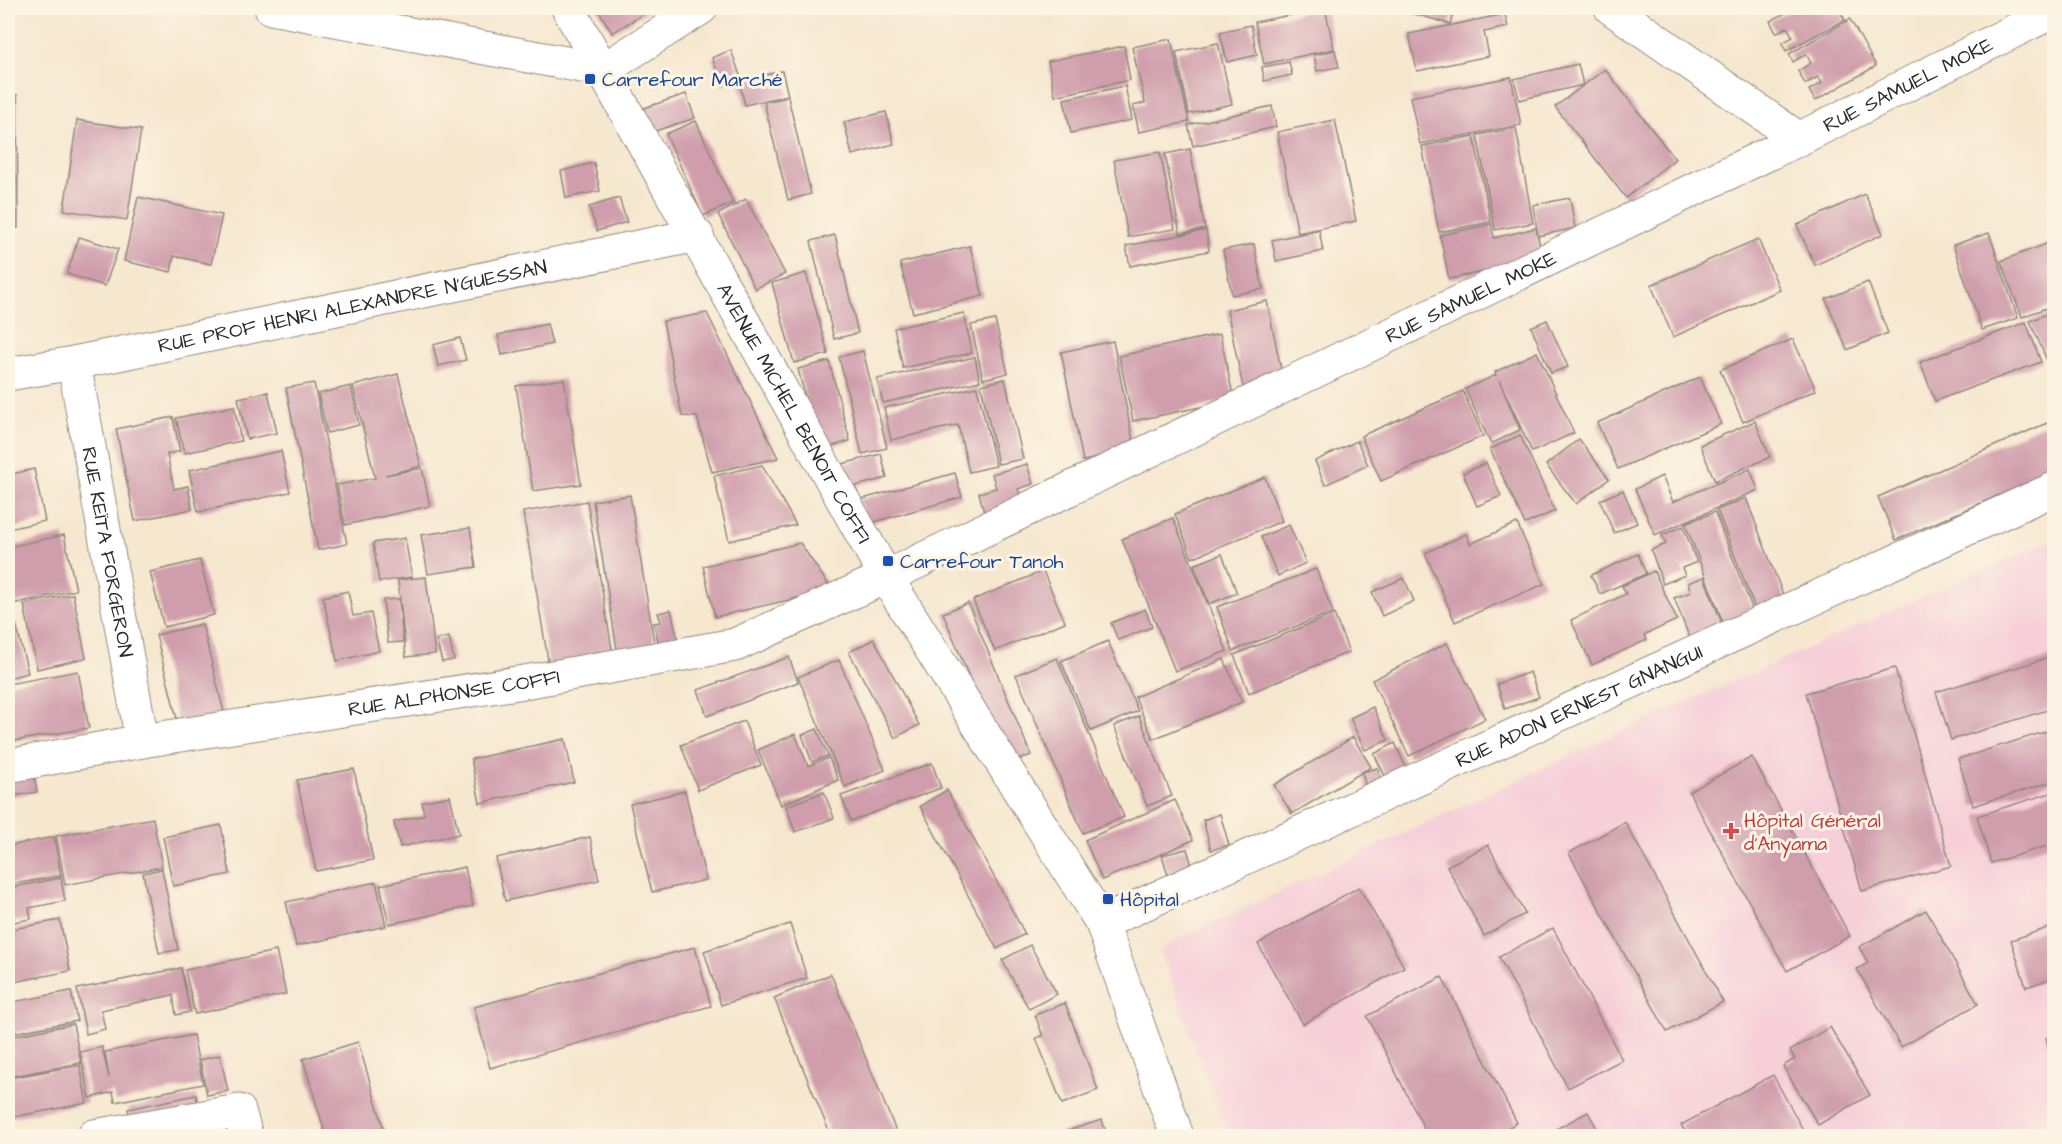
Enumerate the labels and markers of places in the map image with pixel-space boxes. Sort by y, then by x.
place label: Carrefour Marché [602,66,783,94]
marker: Carrefour Marché [583,72,597,86]
place label: Carrefour Tanoh [900,548,1063,576]
marker: Carrefour Tanoh [881,554,895,568]
place label: Hôpital Général d'Anyama [1744,807,1881,859]
marker: Hôpital Général d'Anyama [1722,822,1740,840]
place label: Hôpital [1120,886,1179,914]
marker: Hôpital [1101,892,1115,906]

